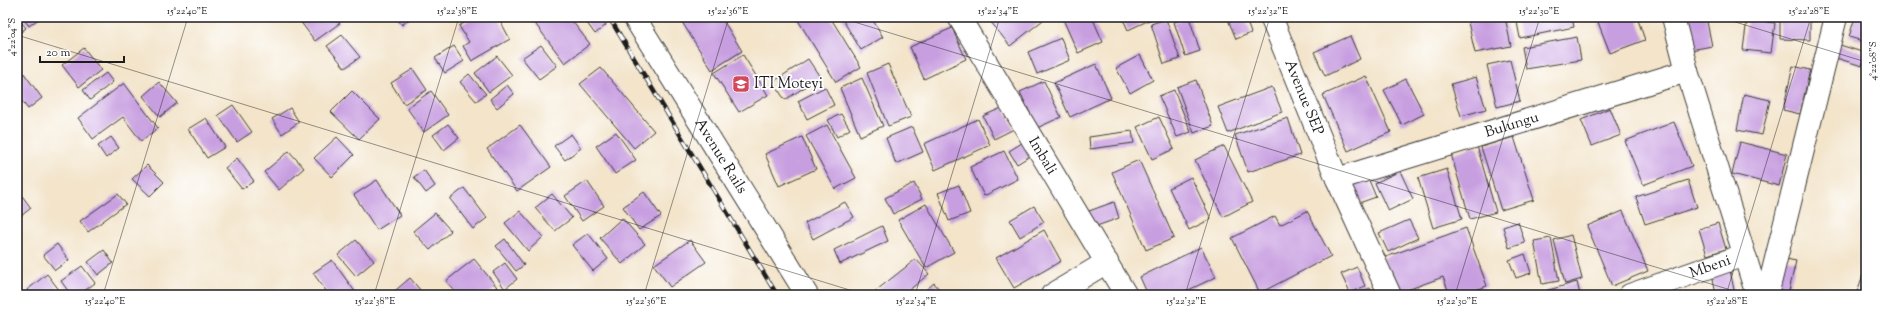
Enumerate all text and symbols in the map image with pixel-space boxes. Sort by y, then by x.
text: 15°22'40"E [167,4,207,19]
text: 15°22'38"E [437,4,477,19]
text: 15°22'36"E [708,4,748,19]
text: 15°22'34"E [978,4,1018,19]
text: 15°22'32"E [1248,4,1288,19]
text: 15°22'30"E [1519,4,1559,19]
text: 15°22'28"E [1788,4,1830,19]
text: 4°22'04"S [5,18,20,56]
scale bar [40,38,124,64]
text: 4°22'08"S [1866,41,1881,81]
text: 20 m [46,44,71,62]
street label: Avenue SEP [1279,57,1329,139]
school or university icon: ITI Moteyi [731,74,751,94]
place label: ITI Moteyi [754,74,823,95]
street label: Bulungu [1482,107,1542,143]
street label: Avenue Rails [689,114,752,198]
street label: Imbali [1023,133,1062,179]
street label: Mbeni [1687,250,1734,284]
text: 15°22'40"E [85,294,125,309]
text: 15°22'38"E [355,294,395,309]
text: 15°22'36"E [626,294,666,309]
text: 15°22'34"E [896,294,936,309]
text: 15°22'32"E [1166,294,1206,309]
text: 15°22'30"E [1437,294,1477,309]
text: 15°22'28"E [1706,294,1748,309]

